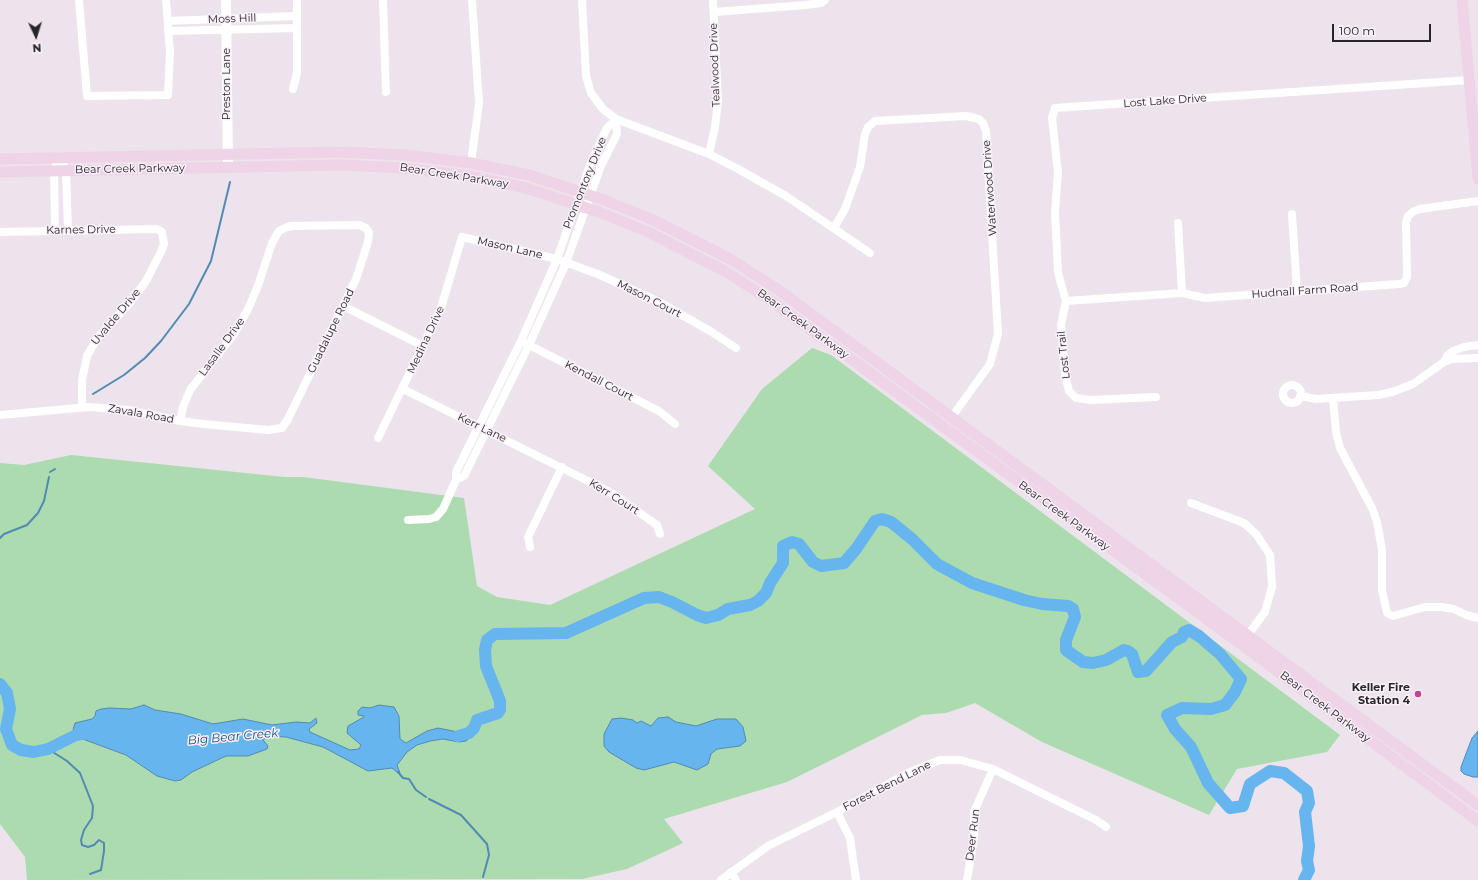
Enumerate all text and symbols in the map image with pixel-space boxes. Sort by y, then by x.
street label: Moss Hill [207,12,257,26]
north arrow [16,16,56,56]
scale bar [1334,16,1433,42]
street label: Tealwood Drive [707,23,723,107]
text: 100 m [1339,23,1375,38]
text: N [32,41,42,55]
street label: Preston Lane [220,48,234,120]
street label: Lost Lake Drive [1123,91,1207,111]
street label: Promontory Drive [561,135,609,231]
street label: Waterwood Drive [980,140,1000,236]
street label: Bear Creek Parkway [75,161,185,177]
street label: Bear Creek Parkway [399,161,509,191]
street label: Karnes Drive [46,223,116,237]
street label: Mason Lane [476,234,544,262]
street label: Mason Court [615,277,683,321]
street label: Hudnall Farm Road [1251,281,1359,301]
street label: Uvalde Drive [89,286,143,348]
street label: Bear Creek Parkway [755,286,851,362]
street label: Guadalupe Road [305,287,357,375]
street label: Medina Drive [405,304,447,376]
street label: Lasalle Drive [196,315,248,379]
street label: Lost Trail [1055,330,1073,380]
street label: Kendall Court [562,358,636,404]
street label: Zavala Road [107,402,175,426]
street label: Kerr Lane [455,410,509,446]
street label: Kerr Court [586,476,642,518]
street label: Bear Creek Parkway [1016,478,1112,554]
street label: Bear Creek Parkway [1277,669,1373,745]
place label: Keller Fire Station 4 [1352,681,1410,707]
marker: Keller Fire Station 4 [1413,689,1423,699]
water label: Big Bear Creek [187,726,279,748]
street label: Forest Bend Lane [841,758,933,814]
street label: Deer Run [963,808,983,862]

